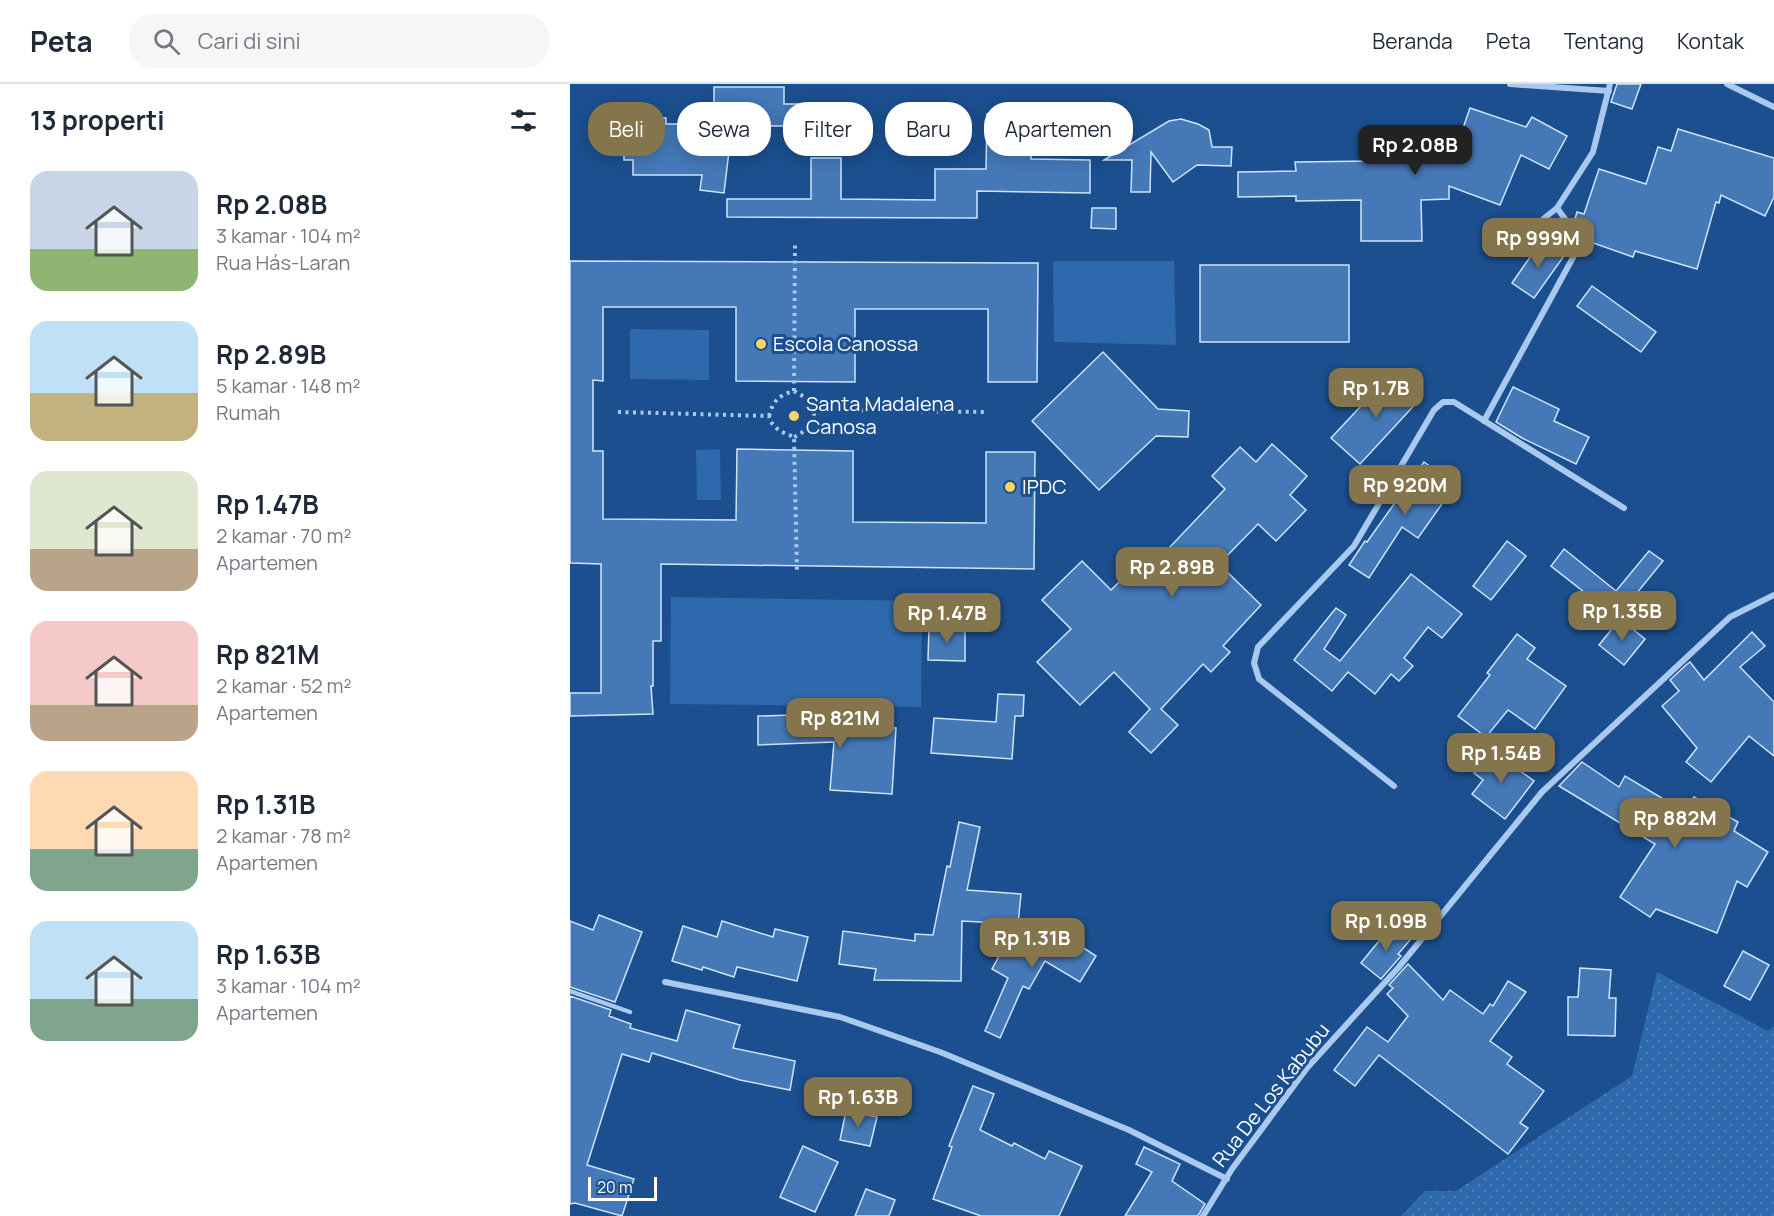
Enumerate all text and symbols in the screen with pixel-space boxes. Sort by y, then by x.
search box [129,14,549,68]
text: Peta [30,22,93,60]
icon: search [150,25,183,58]
text: Cari di sini [198,26,301,56]
text: Beranda [1372,27,1453,55]
text: Peta [1486,27,1531,55]
text: Tentang [1564,27,1644,55]
text: Kontak [1677,27,1744,55]
text: 13 properti [30,102,165,138]
chip: Beli [588,102,665,156]
chip: Sewa [677,102,771,156]
chip: Filter [783,102,873,156]
chip: Baru [885,102,972,156]
chip: Apartemen [984,102,1133,156]
icon: filters [507,104,540,137]
pin: Rp 2.08B [1353,125,1477,176]
text: Rp 2.08B [1372,131,1458,158]
text: Rp 2.08B [216,186,327,222]
icon: home [78,195,150,267]
pin: Rp 999M [1483,218,1593,269]
text: 3 kamar · 104 m² [216,222,361,249]
text: Rp 999M [1496,224,1580,251]
text: Rua Hás-Laran [216,249,350,276]
place label: Escola Canossa [773,330,918,357]
text: Rp 2.89B [216,336,326,372]
marker: Escola Canossa [754,337,768,351]
icon: home [78,345,150,417]
pin: Rp 1.7B [1321,368,1431,419]
text: 5 kamar · 148 m² [216,372,361,399]
text: Rp 1.7B [1343,374,1409,401]
place label: Santa Madalena Canosa [806,390,954,440]
text: Rumah [216,399,280,426]
marker: Santa Madalena Canosa [787,409,801,423]
pin: Rp 920M [1350,465,1460,516]
text: Rp 920M [1363,471,1447,498]
place label: IPDC [1022,473,1067,500]
marker: IPDC [1003,480,1017,494]
text: Rp 1.47B [216,486,319,522]
icon: home [78,495,150,567]
text: 2 kamar · 70 m² [216,522,351,549]
pin: Rp 2.89B [1110,547,1234,598]
text: Apartemen [216,549,318,576]
text: Rp 2.89B [1130,553,1214,580]
pin: Rp 1.35B [1560,591,1684,642]
pin: Rp 1.47B [885,593,1009,644]
text: Rp 1.35B [1582,597,1662,624]
text: Rp 1.47B [907,599,987,626]
text: Rp 821M [216,636,319,672]
icon: home [78,645,150,717]
text: 2 kamar · 52 m² [216,672,352,699]
pin: Rp 821M [785,698,895,749]
text: Apartemen [216,699,318,726]
text: Rp 821M [800,704,880,731]
pin: Rp 1.54B [1439,733,1563,784]
text: Rp 1.54B [1461,739,1541,766]
text: Rp 1.31B [216,786,316,822]
icon: home [78,795,150,867]
pin: Rp 882M [1620,798,1730,849]
text: Rp 882M [1633,804,1717,831]
text: 2 kamar · 78 m² [216,822,351,849]
text: Apartemen [216,849,318,876]
pin: Rp 1.09B [1324,901,1448,952]
text: Rp 1.09B [1345,907,1427,934]
pin: Rp 1.31B [970,918,1094,969]
text: Rp 1.31B [994,924,1070,951]
text: Rp 1.63B [216,936,320,972]
icon: home [78,945,150,1017]
text: 3 kamar · 104 m² [216,972,361,999]
text: Apartemen [216,999,318,1026]
street label: Rua De Los Kabubu [1206,1017,1335,1172]
pin: Rp 1.63B [796,1077,920,1128]
text: Rp 1.63B [818,1083,898,1110]
scale bar [588,1174,657,1202]
text: 20 m [597,1176,633,1198]

